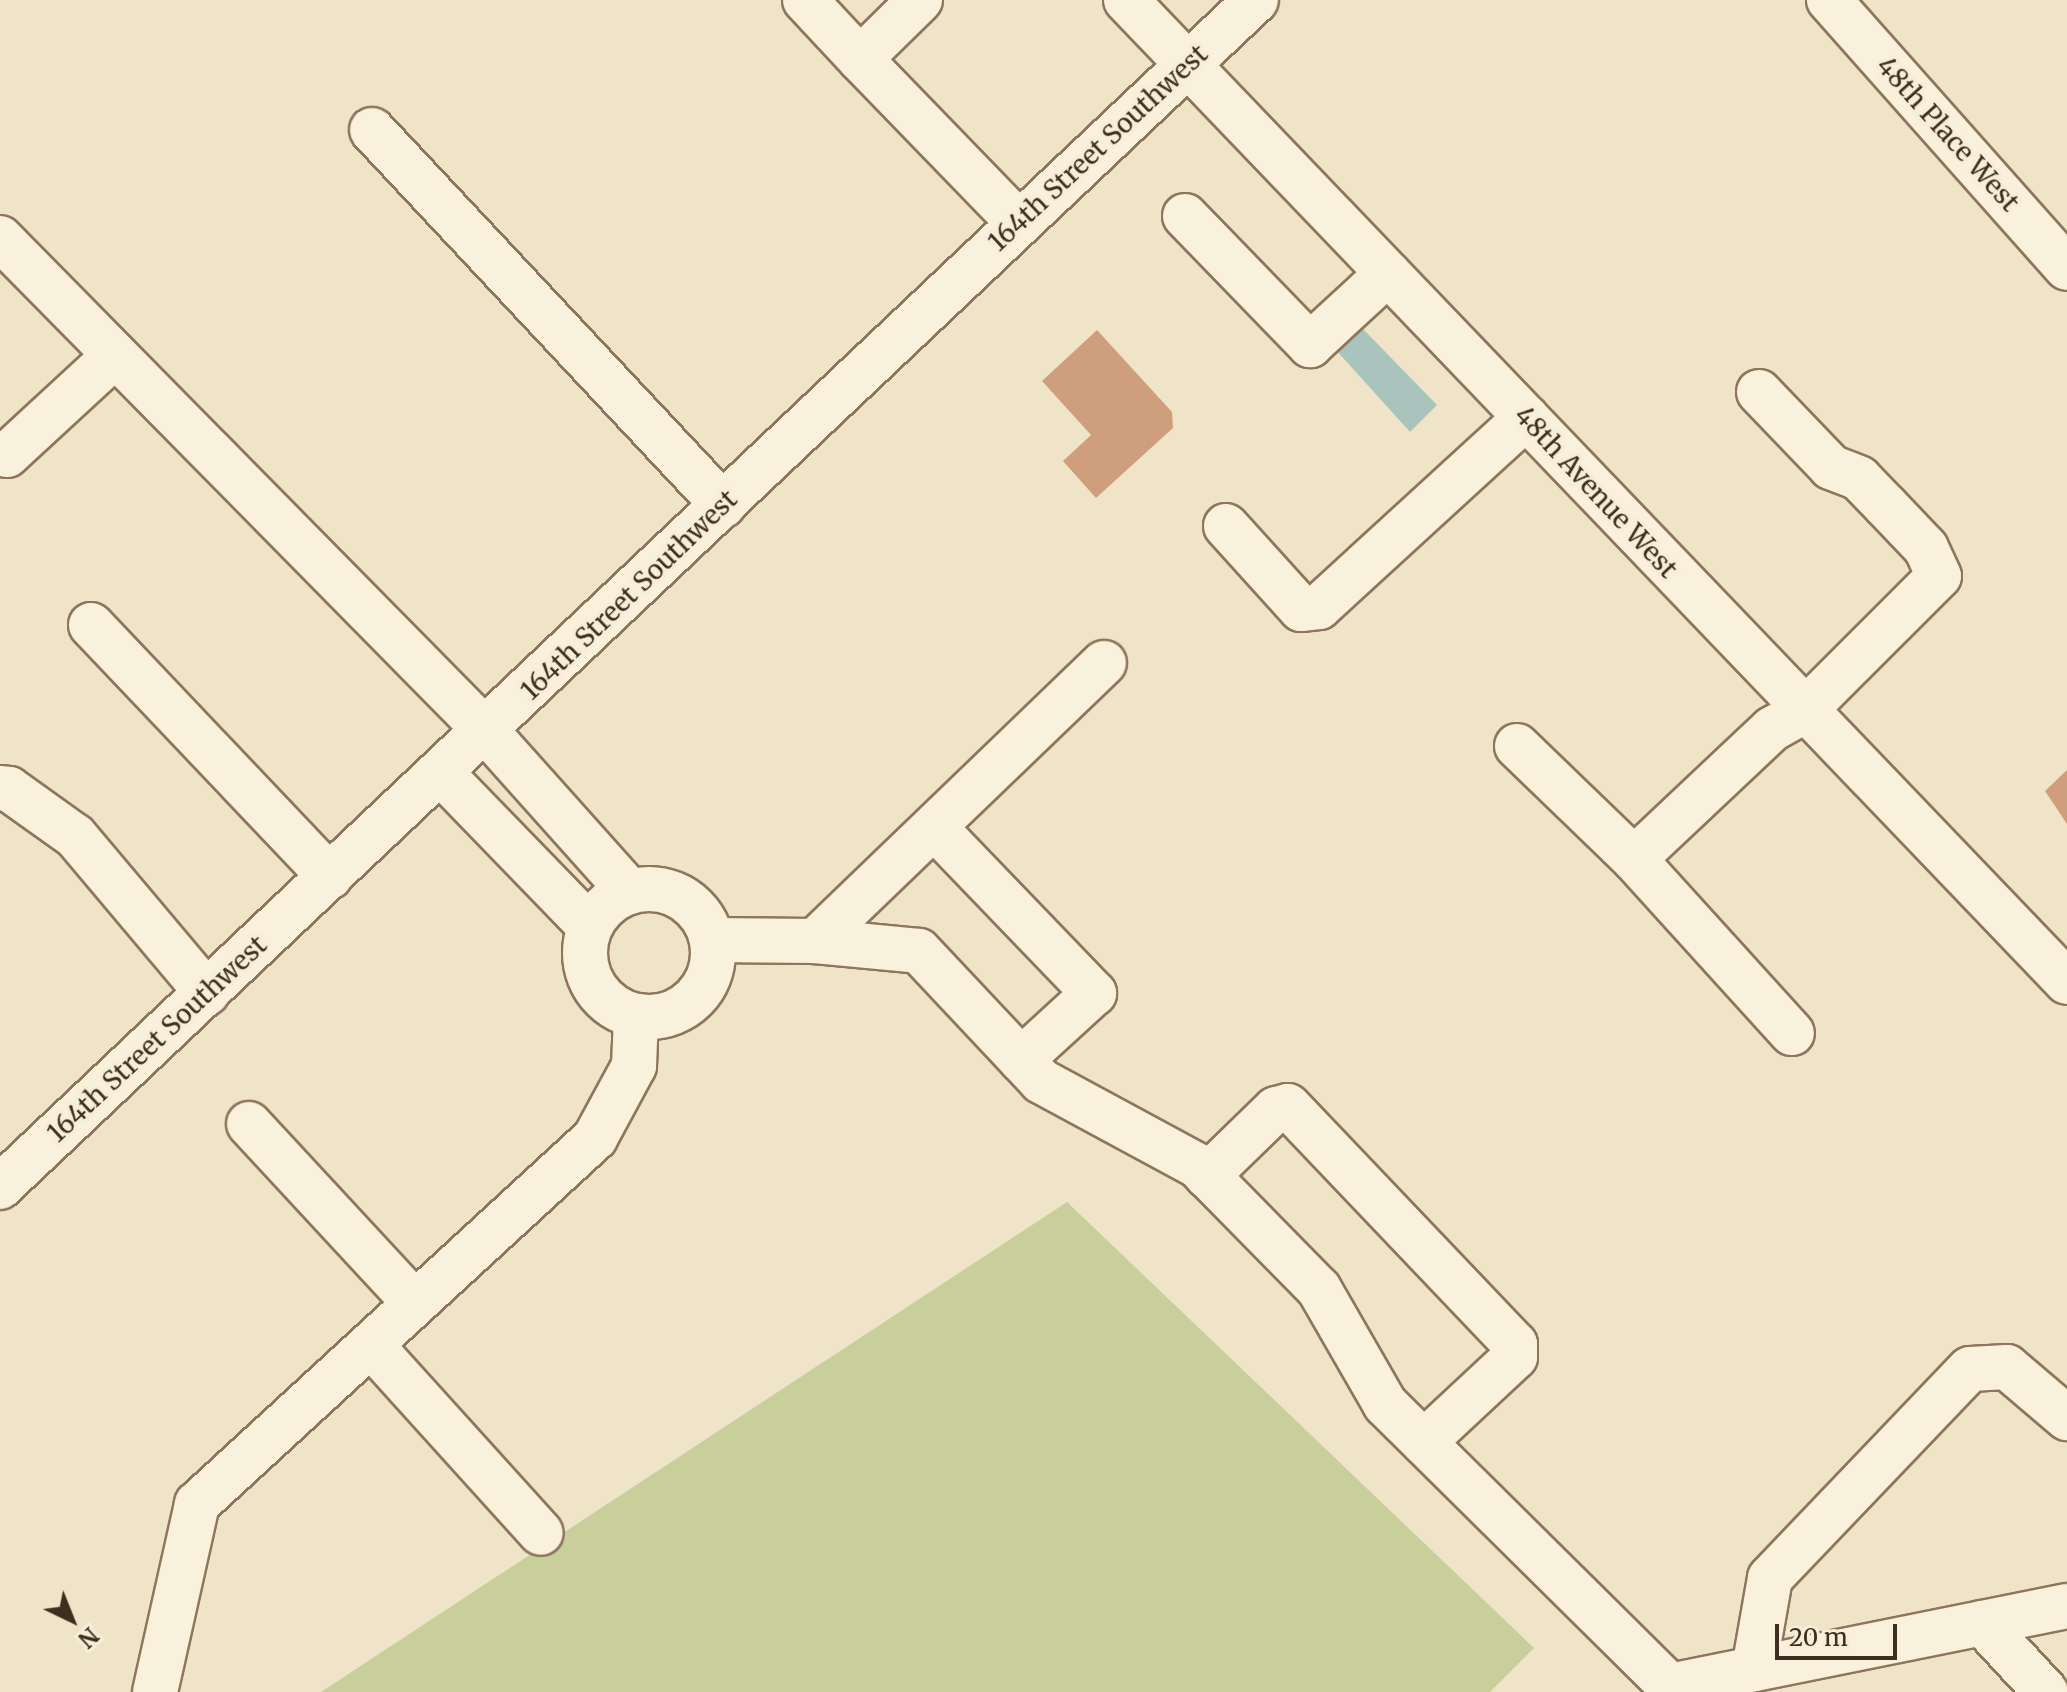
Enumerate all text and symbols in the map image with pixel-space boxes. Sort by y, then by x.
street label: 164th Street Southwest [982,38,1214,258]
street label: 48th Place West [1870,50,2026,218]
street label: 48th Avenue West [1508,400,1684,584]
street label: 164th Street Southwest [515,484,743,706]
street label: 164th Street Southwest [41,929,273,1149]
north arrow [32,1580,112,1660]
scale bar [1779,1608,1901,1658]
text: N [72,1621,104,1654]
text: 20 m [1789,1622,1848,1653]

